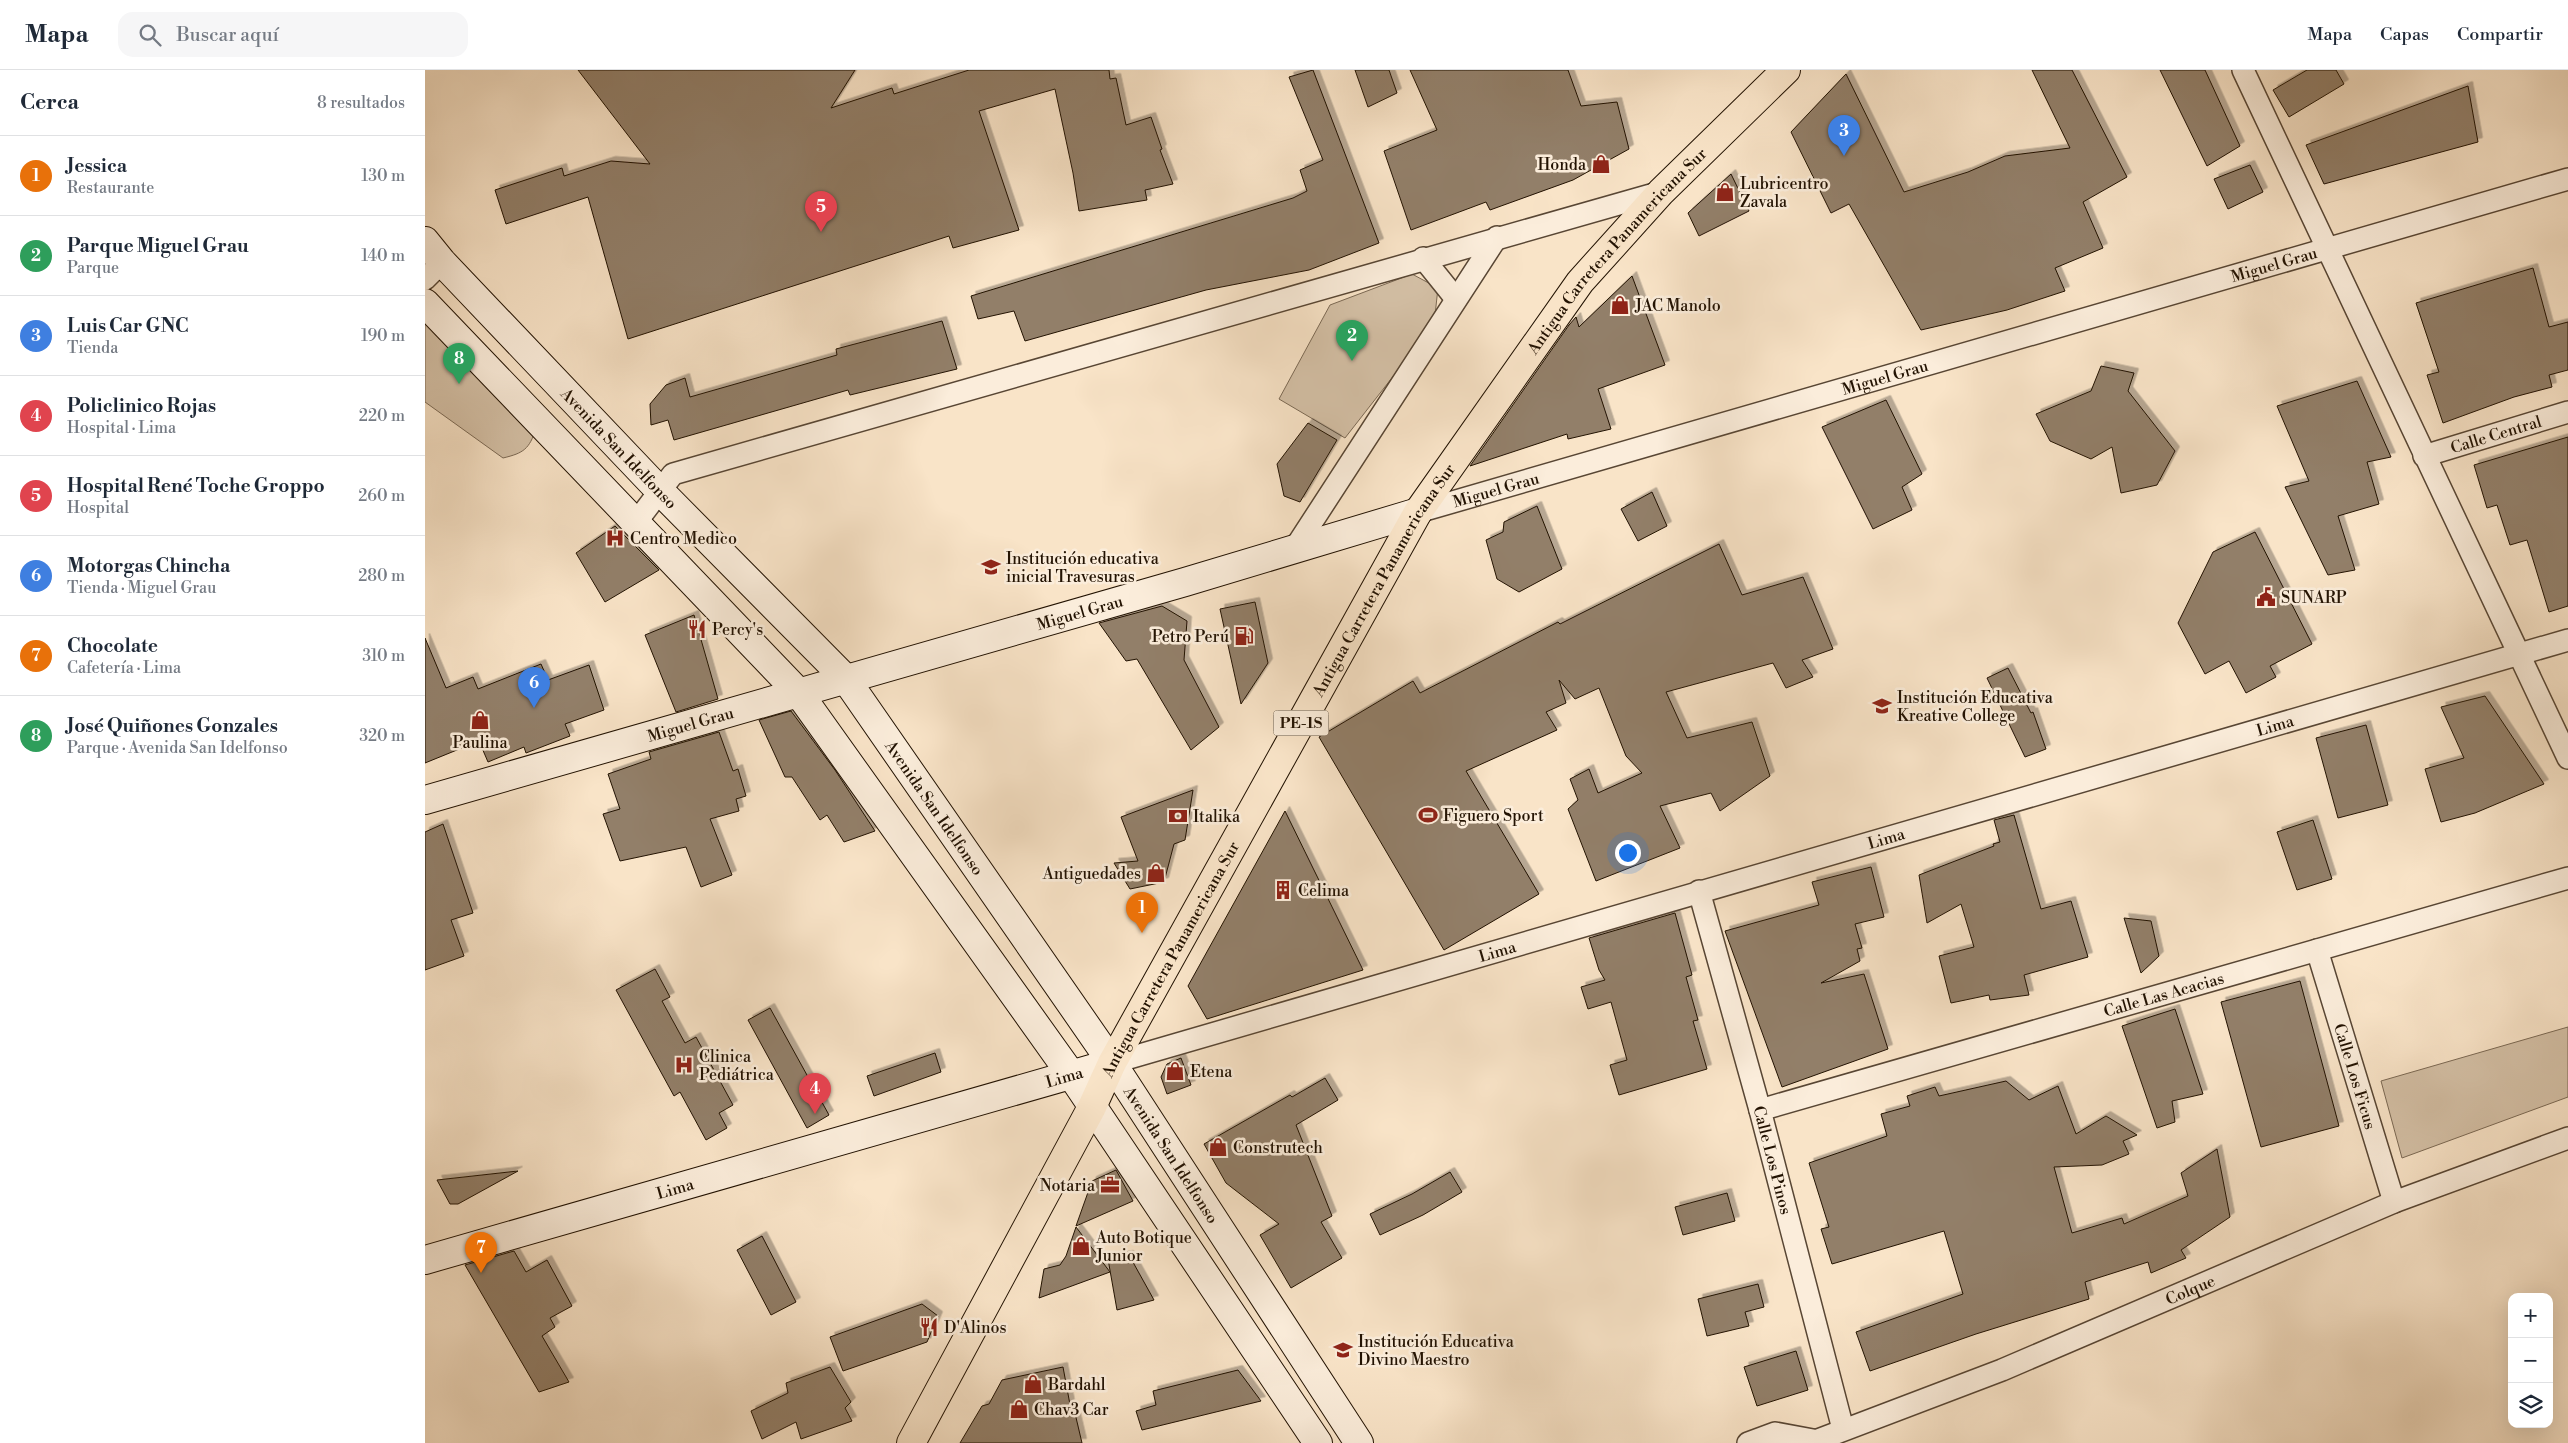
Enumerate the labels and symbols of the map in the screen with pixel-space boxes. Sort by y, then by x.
pin: 3 [1828,115,1860,156]
street label: Antigua Carretera Panamericana Sur [1523,144,1711,359]
shop icon: Honda [1590,153,1612,175]
place label: Honda [1537,155,1587,175]
place label: Lubricentro Zavala [1740,174,1828,212]
shop icon: Lubricentro Zavala [1714,181,1736,203]
pin: 5 [805,191,837,232]
street label: Miguel Grau [2229,243,2320,287]
shop icon: JAC Manolo [1609,294,1631,316]
place label: JAC Manolo [1634,296,1721,316]
pin: 2 [1336,320,1368,361]
pin: 8 [443,343,475,384]
street label: Miguel Grau [1840,356,1931,400]
street label: Avenida San Idelfonso [556,383,681,513]
street label: Calle Central [2448,412,2544,458]
street label: Antigua Carretera Panamericana Sur [1308,460,1460,701]
street label: Miguel Grau [1451,468,1542,512]
hospital icon: Centro Medico [604,527,626,549]
place label: Centro Medico [630,529,737,549]
place label: Institución educativa inicial Travesuras [1006,549,1160,587]
school or university icon: Institución educativa inicial Travesuras [980,556,1002,578]
public building icon: SUNARP [2255,586,2277,608]
place label: SUNARP [2281,588,2347,608]
street label: Miguel Grau [1034,591,1125,635]
restaurant icon: Percy's [686,618,708,640]
place label: Percy's [712,620,763,640]
fuel station icon: Petro Perú [1233,625,1255,647]
place label: Petro Perú [1152,627,1229,647]
pin: 6 [518,667,550,708]
place label: Institución Educativa Kreative College [1897,688,2054,726]
school or university icon: Institución Educativa Kreative College [1871,695,1893,717]
street label: Miguel Grau [645,703,736,747]
shop icon: Paulina [469,709,491,731]
road number: PE-1S [1273,710,1329,736]
street label: Lima [2254,711,2297,741]
place label: Paulina [453,733,508,753]
street label: Avenida San Idelfonso [880,736,988,879]
sports icon: Figuero Sport [1417,804,1439,826]
bank icon: Italika [1167,805,1189,827]
place label: Figuero Sport [1443,806,1544,826]
place label: Italika [1193,807,1241,827]
street label: Lima [1865,824,1908,854]
street label: Antigua Carretera Panamericana Sur [1098,838,1244,1081]
your location [1615,840,1641,866]
shop icon: Antiguedades [1145,862,1167,884]
place label: Antiguedades [1042,864,1141,884]
building icon: Celima [1272,879,1294,901]
place label: Celima [1298,881,1350,901]
pin: 1 [1126,892,1158,933]
street label: Lima [1476,937,1519,967]
street label: Calle Las Acacias [2101,968,2226,1022]
street label: Calle Los Ficus [2329,1021,2380,1132]
place label: Clinica Pediátrica [699,1047,775,1085]
hospital icon: Clinica Pediátrica [673,1054,695,1076]
shop icon: Etena [1164,1060,1186,1082]
place label: Etena [1190,1062,1233,1082]
street label: Lima [1043,1063,1086,1093]
pin: 4 [799,1073,831,1114]
street label: Avenida San Idelfonso [1118,1082,1223,1227]
street label: Calle Los Pinos [1748,1104,1796,1217]
shop icon: Construtech [1207,1136,1229,1158]
place label: Construtech [1233,1138,1323,1158]
street label: Lima [654,1174,697,1204]
office icon: Notaria [1099,1174,1121,1196]
place label: Notaria [1040,1176,1096,1196]
place label: Auto Botique Junior [1095,1228,1192,1266]
pin: 7 [465,1232,497,1273]
shop icon: Auto Botique Junior [1070,1235,1092,1257]
street label: Colque [2163,1271,2218,1310]
restaurant icon: D'Alinos [918,1316,940,1338]
place label: D'Alinos [944,1318,1007,1338]
place label: Institución Educativa Divino Maestro [1358,1332,1515,1370]
school or university icon: Institución Educativa Divino Maestro [1332,1339,1354,1361]
shop icon: Bardahl [1022,1373,1044,1395]
place label: Bardahl [1047,1375,1106,1395]
shop icon: Chav3 Car [1008,1398,1030,1420]
place label: Chav3 Car [1034,1400,1109,1420]

